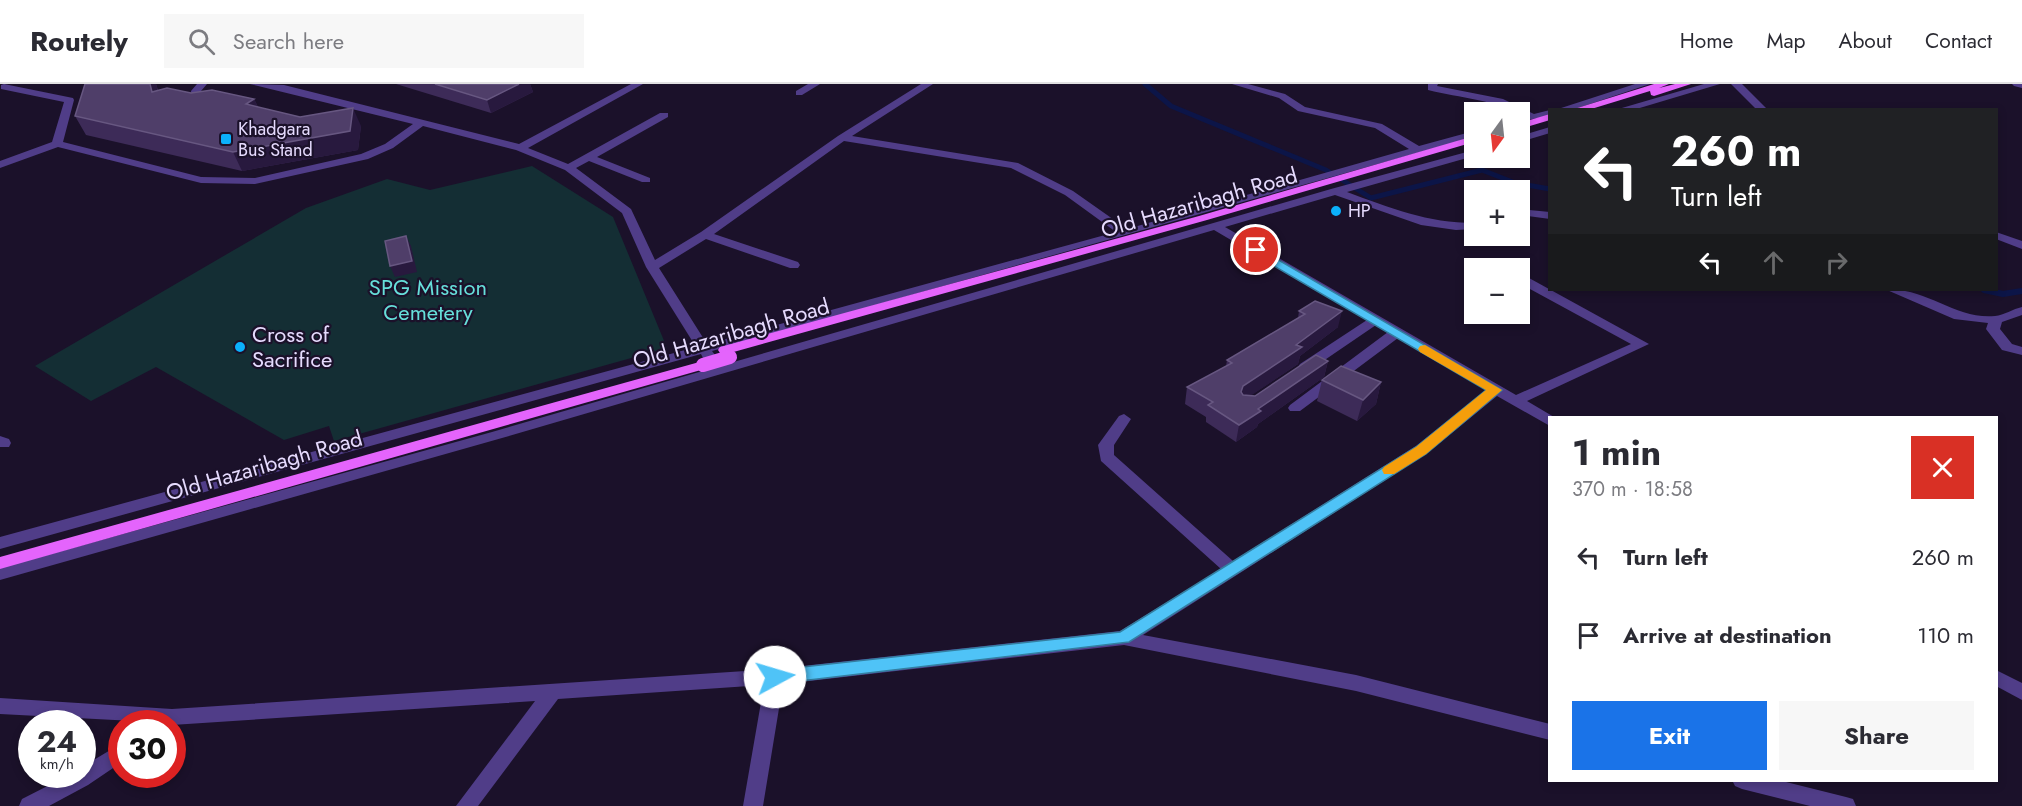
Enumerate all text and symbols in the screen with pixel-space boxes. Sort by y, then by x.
search box [164,14,584,68]
text: Routely [30,21,128,62]
icon: search [185,25,218,58]
text: Search here [233,25,344,57]
text: Home [1680,26,1733,56]
text: Map [1766,26,1806,56]
text: About [1839,26,1892,56]
text: Contact [1925,26,1992,56]
north arrow [1464,102,1530,168]
map controls [1464,102,1530,324]
place label: Khadgara Bus Stand [238,116,313,163]
text: 260 m [1671,121,1802,182]
marker: Khadgara Bus Stand [219,132,233,146]
icon: left [1572,132,1650,210]
street label: Old Hazaribagh Road [1097,159,1301,245]
text: Turn left [1671,177,1761,216]
button: + [1464,180,1530,246]
place label: HP [1348,198,1371,224]
marker: HP [1329,204,1343,218]
pin [1230,224,1281,275]
icon: arrive [1239,233,1272,266]
icon: left [1694,246,1727,279]
icon: ahead [1757,246,1790,279]
icon: right [1820,246,1853,279]
button: − [1464,258,1530,324]
park label: SPG Mission Cemetery [369,271,487,328]
street label: Old Hazaribagh Road [629,290,833,376]
place label: Cross of Sacrifice [252,318,332,375]
marker: Cross of Sacrifice [233,340,247,354]
street label: Old Hazaribagh Road [162,422,366,508]
text: 1 min [1572,426,1661,478]
button: close [1911,436,1974,499]
text: 370 m · 18:58 [1572,475,1693,504]
icon: left [1572,541,1605,574]
text: Turn left [1623,541,1708,573]
text: 260 m [1912,541,1974,573]
icon: arrive [1572,619,1605,652]
text: Arrive at destination [1623,619,1832,651]
text: 110 m [1917,619,1974,651]
position arrow [743,645,807,709]
button: Exit [1572,701,1767,770]
button: Share [1779,701,1974,770]
speed limit sign: 30 [108,710,186,788]
text: 24 [37,720,77,763]
text: km/h [40,753,74,775]

